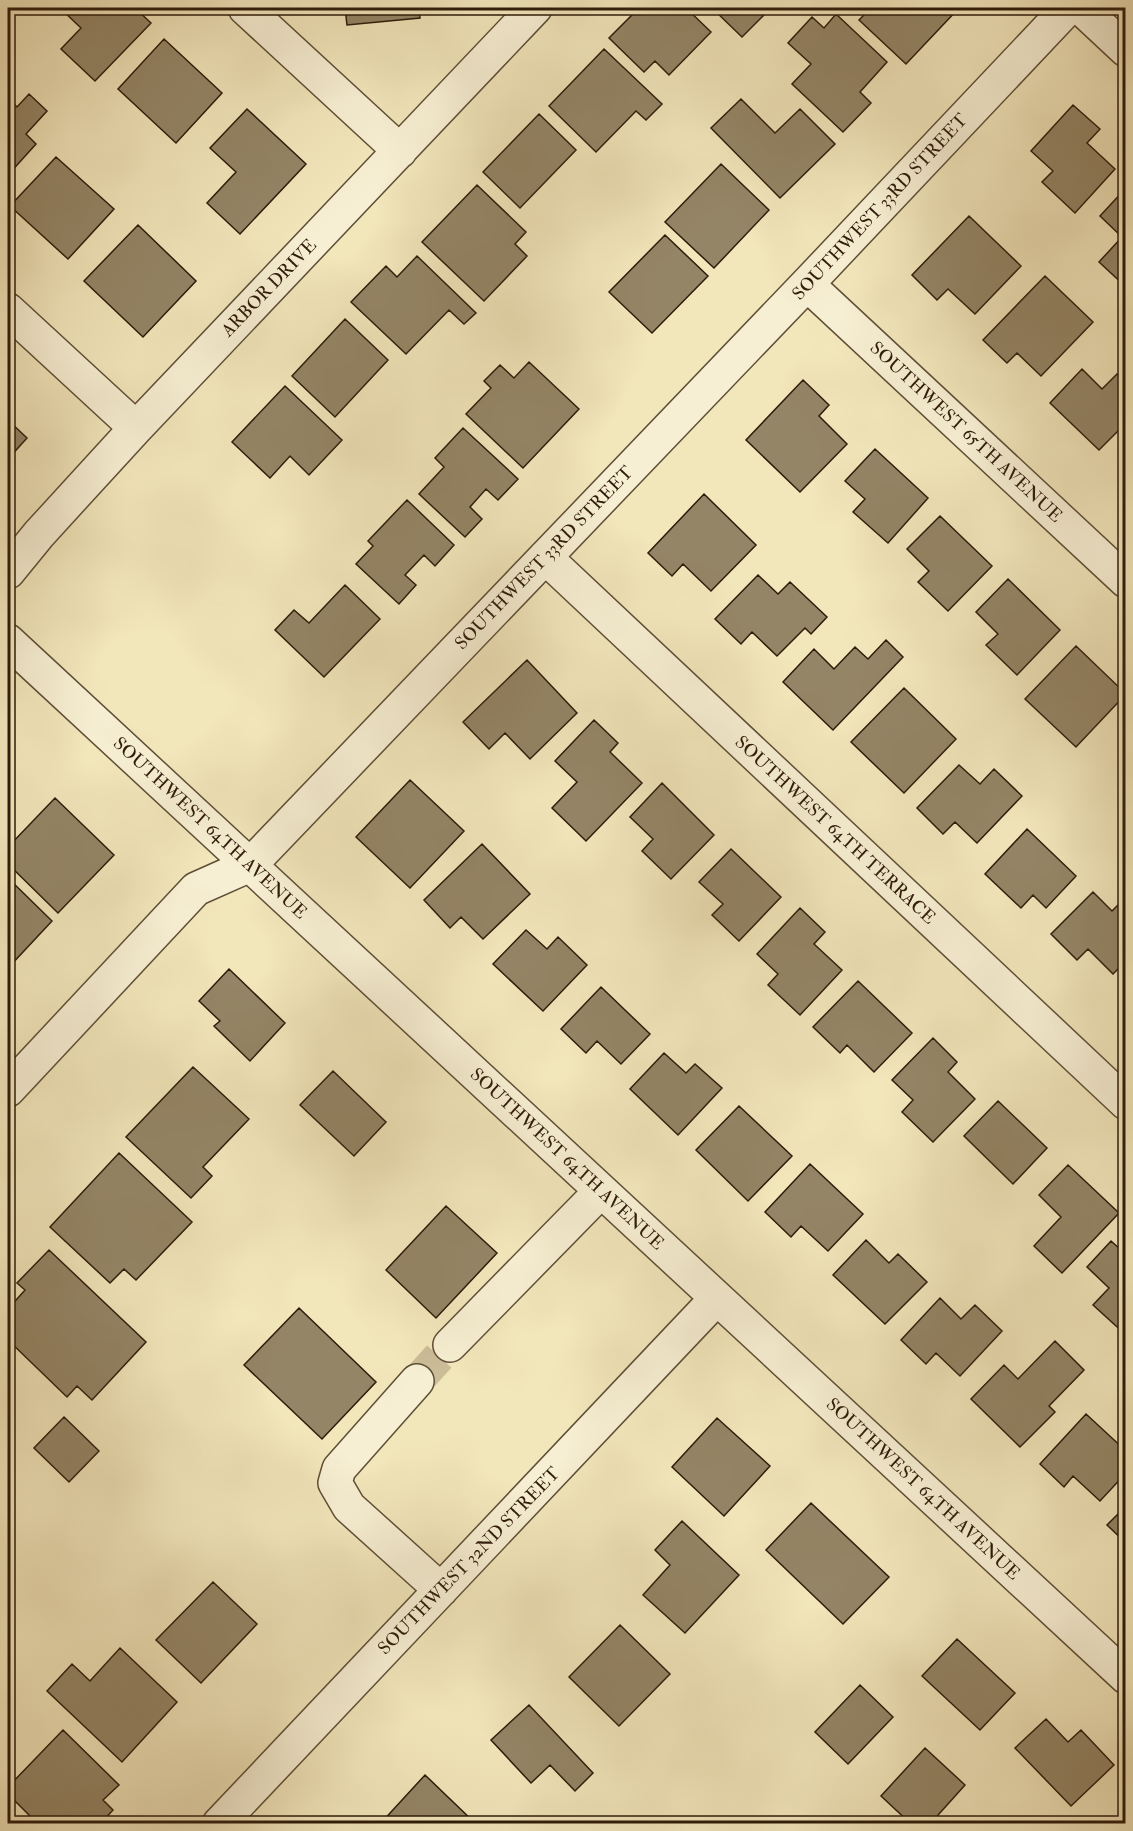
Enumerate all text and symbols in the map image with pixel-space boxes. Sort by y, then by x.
street label: SOUTHWEST 33RD STREET [787,108,973,305]
street label: ARBOR DRIVE [216,234,322,343]
street label: SOUTHWEST 65TH AVENUE [865,337,1067,527]
street label: SOUTHWEST 33RD STREET [450,461,638,655]
street label: SOUTHWEST 64TH TERRACE [730,731,940,929]
street label: SOUTHWEST 64TH AVENUE [108,732,312,924]
street label: SOUTHWEST 64TH AVENUE [465,1063,669,1255]
street label: SOUTHWEST 64TH AVENUE [821,1393,1025,1585]
street label: SOUTHWEST 32ND STREET [373,1462,565,1660]

